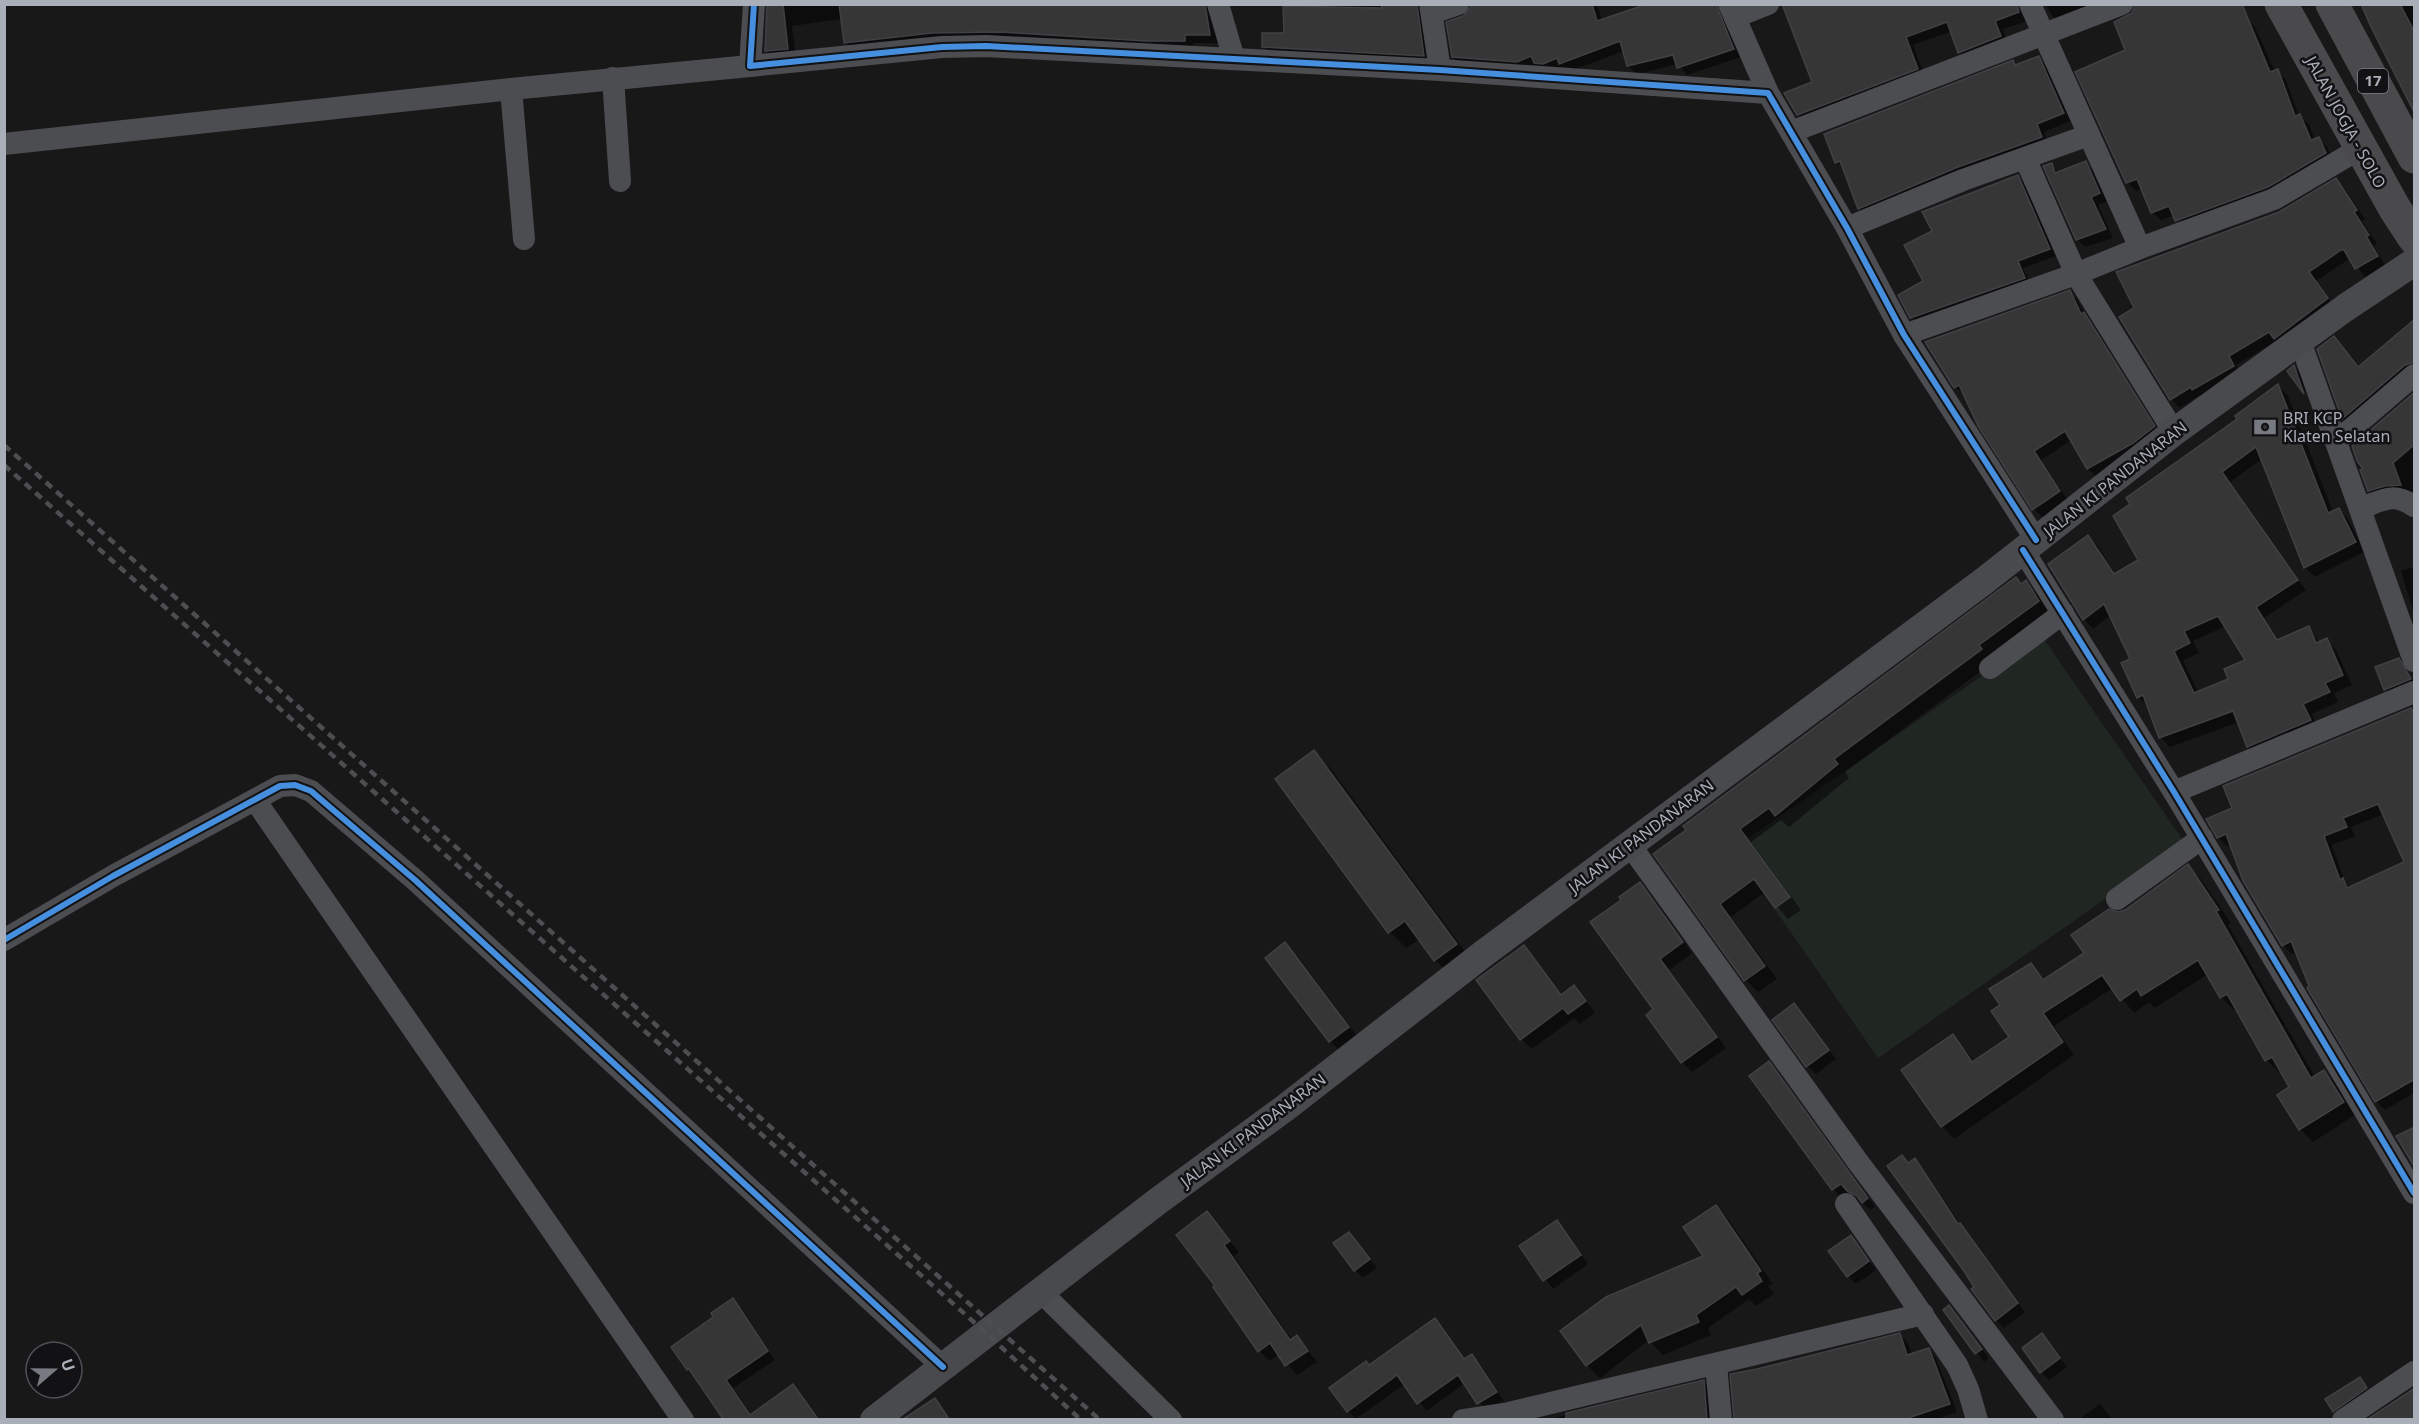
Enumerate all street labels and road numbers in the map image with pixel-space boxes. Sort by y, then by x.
street label: JALAN JOGJA - SOLO [2300,50,2391,192]
road number: 17 [2358,69,2388,93]
street label: JALAN KI PANDANARAN [2037,416,2191,543]
street label: JALAN KI PANDANARAN [1562,774,1718,899]
street label: JALAN KI PANDANARAN [1174,1068,1330,1193]

